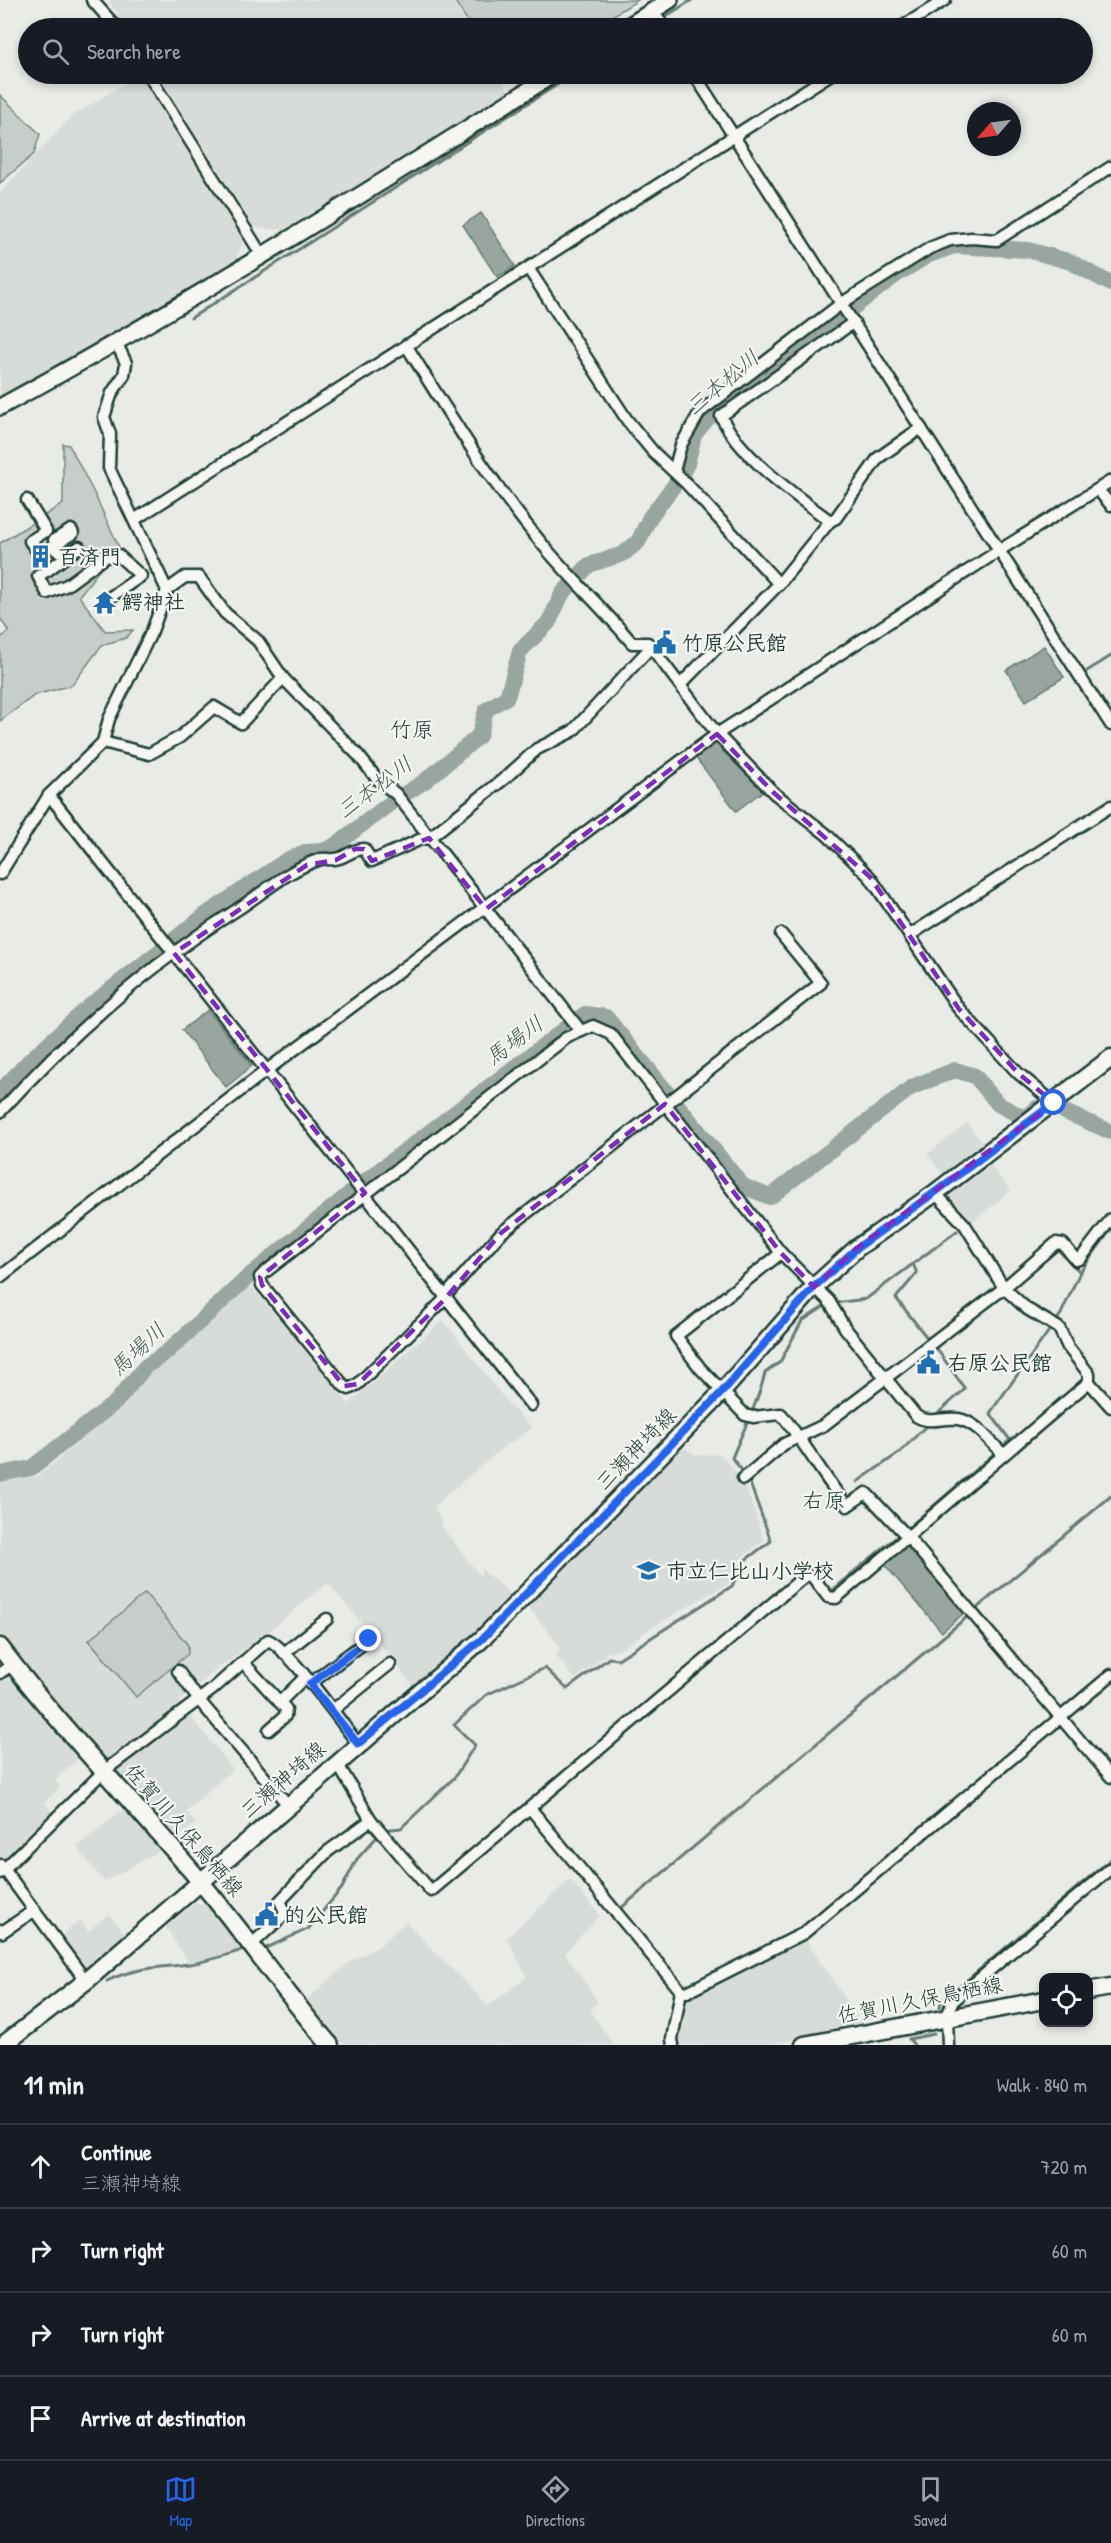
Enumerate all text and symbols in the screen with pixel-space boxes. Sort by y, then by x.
search box [18,18,1093,84]
icon: search [39,35,72,68]
text: Search here [87,36,181,66]
north arrow [967,102,1021,156]
water label: 三本松川 [679,342,765,422]
place label: 百済門 [58,542,121,571]
building icon: 百済門 [27,544,53,570]
place label: 鰐神社 [122,587,185,616]
temple icon: 鰐神社 [91,589,117,615]
place label: 竹原公民館 [682,628,787,657]
public building icon: 竹原公民館 [651,630,677,656]
district label: 竹原 [390,714,434,744]
water label: 三本松川 [330,749,418,825]
water label: 馬場川 [479,1008,549,1072]
route start [1040,1089,1066,1115]
water label: 馬場川 [103,1316,171,1382]
place label: 右原公民館 [947,1348,1052,1377]
public building icon: 右原公民館 [916,1350,942,1376]
street label: 三瀬神埼線 [589,1401,683,1496]
district label: 右原 [802,1485,846,1515]
place label: 市立仁比山小学校 [666,1556,834,1585]
school or university icon: 市立仁比山小学校 [635,1558,661,1584]
route end [355,1625,381,1651]
street label: 三瀬神埼線 [234,1734,332,1825]
street label: 佐賀川久保鳥栖線 [118,1757,250,1903]
place label: 的公民館 [284,1900,368,1929]
public building icon: 的公民館 [253,1902,279,1928]
street label: 佐賀川久保鳥栖線 [835,1969,1005,2030]
map controls [1039,1973,1093,2027]
button: locate [1039,1973,1093,2027]
text: 11 min [24,2067,84,2102]
text: Walk · 840 m [997,2071,1087,2098]
text: Continue [81,2137,152,2167]
icon: ahead [24,2150,57,2183]
text: 720 m [1041,2153,1087,2180]
text: 三瀬神埼線 [81,2169,181,2196]
icon: right [24,2234,57,2267]
text: Turn right [81,2235,164,2265]
text: 60 m [1052,2237,1087,2264]
icon: right [24,2318,57,2351]
text: Turn right [81,2319,164,2349]
text: 60 m [1052,2321,1087,2348]
icon: arrive [24,2402,57,2435]
text: Arrive at destination [81,2403,246,2433]
tab: Map [164,2473,197,2531]
tab: Directions [526,2473,585,2531]
tab: Saved [914,2473,947,2531]

